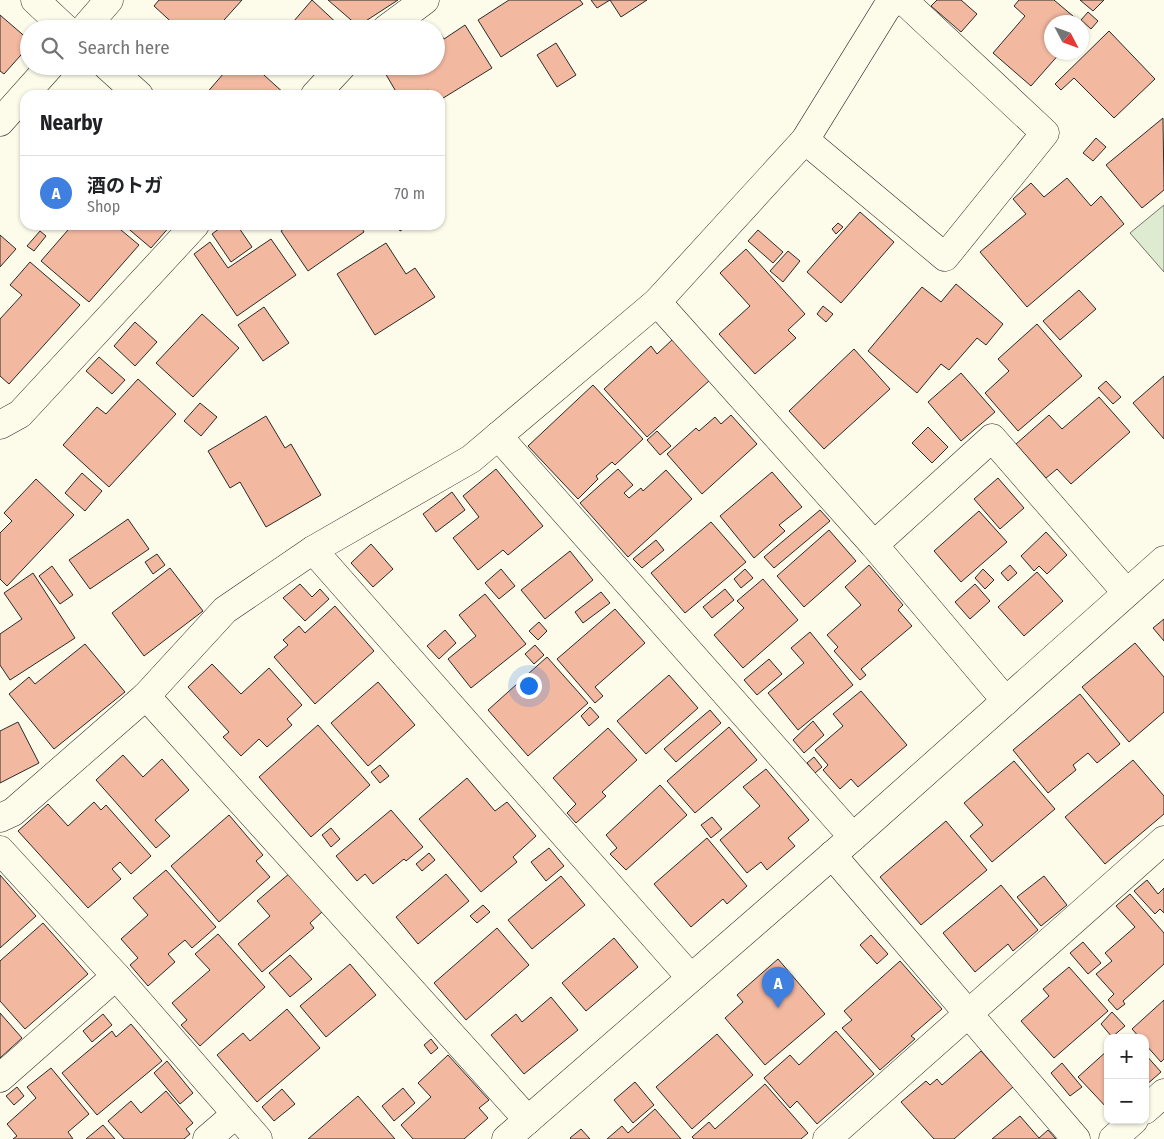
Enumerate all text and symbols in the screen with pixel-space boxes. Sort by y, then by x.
north arrow [1044,15,1089,60]
search box [20,20,445,75]
icon: search [38,34,66,62]
text: Search here [78,36,170,59]
text: Nearby [40,110,102,136]
text: 酒のトガ [87,174,163,197]
text: A [52,184,60,203]
text: 70 m [394,184,425,203]
text: Shop [87,197,120,216]
your location [516,673,542,699]
pin: A [762,967,794,1008]
map controls [1104,1034,1149,1124]
button: + [1104,1034,1149,1079]
button: − [1104,1079,1149,1124]

